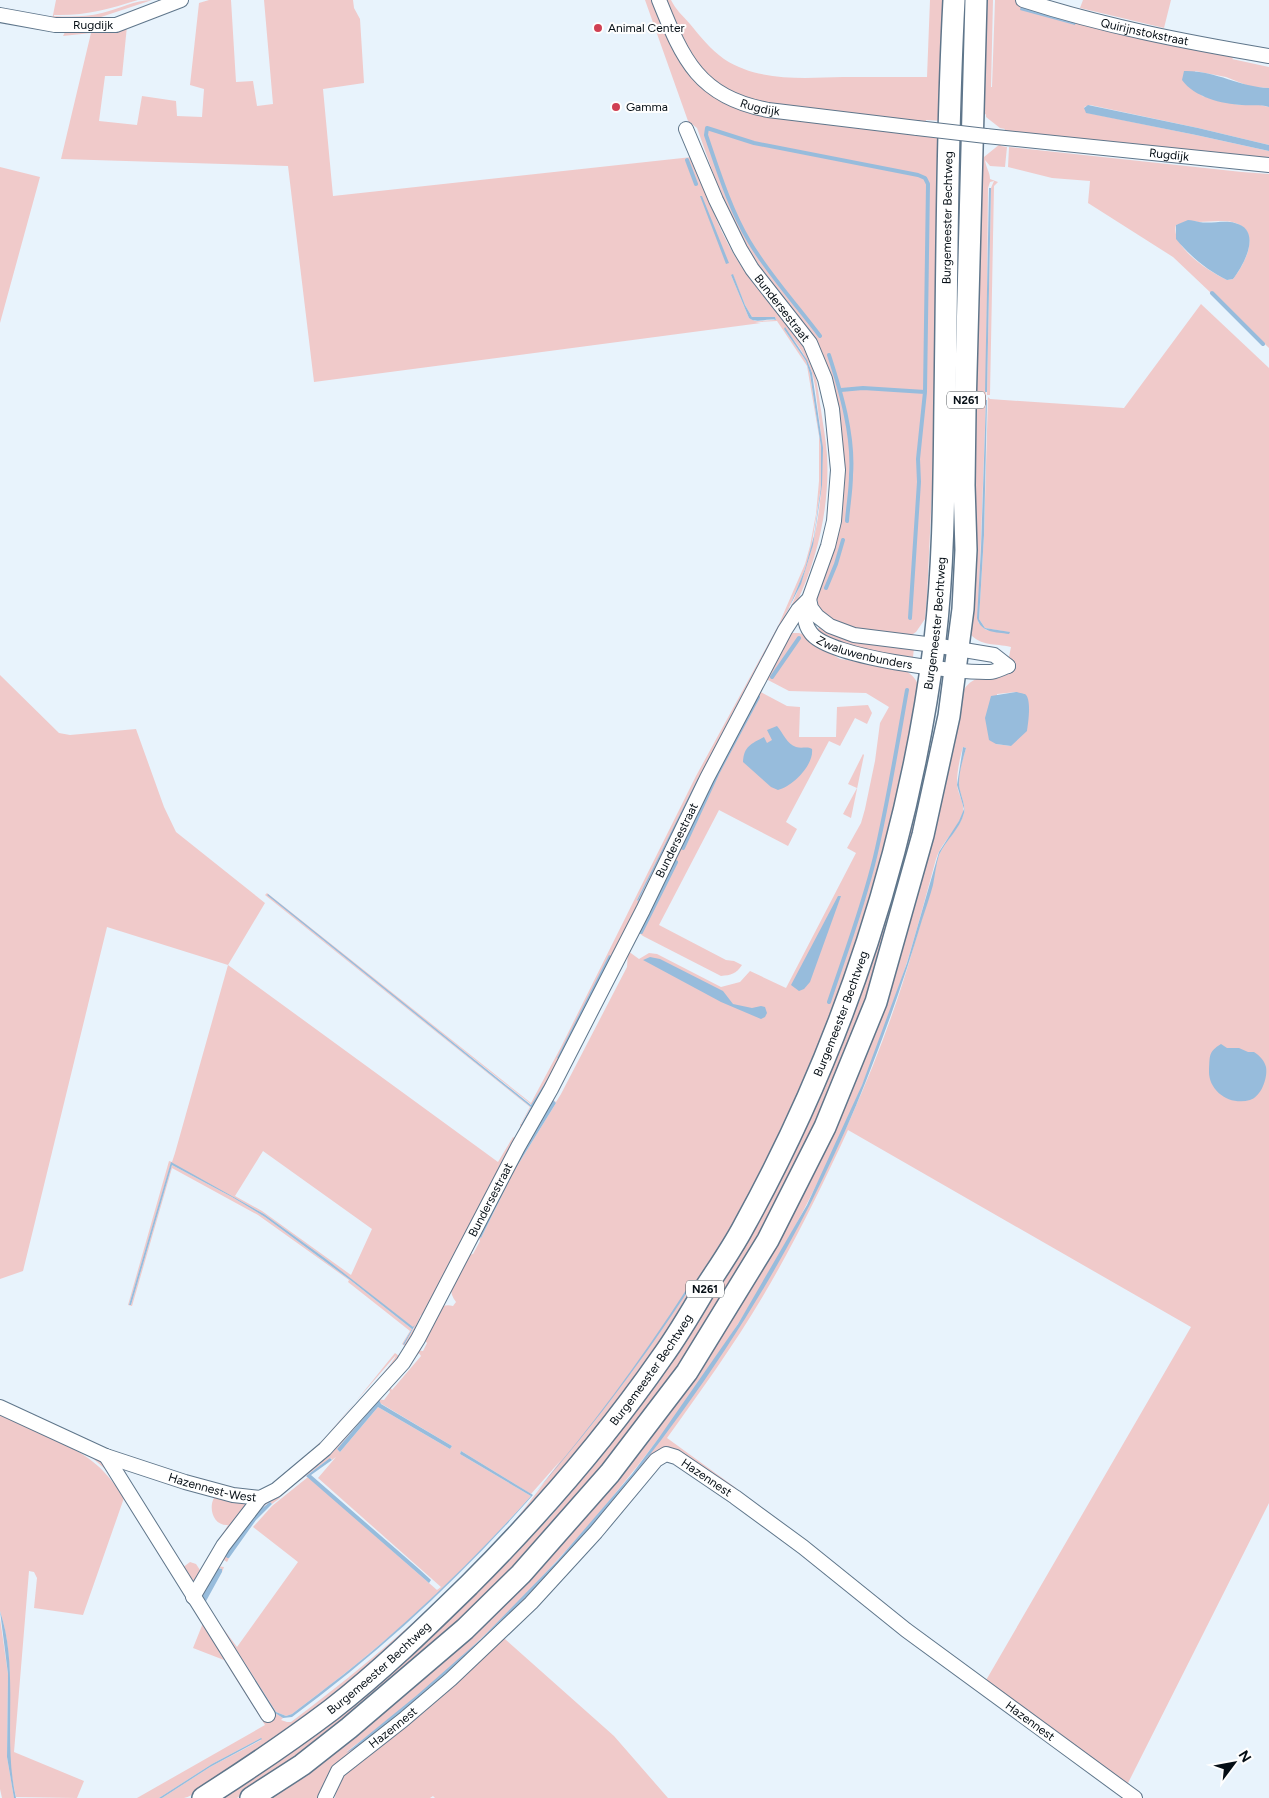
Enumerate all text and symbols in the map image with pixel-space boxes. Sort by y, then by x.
street label: Quirijnstokstraat [1099,15,1190,48]
street label: Rugdijk [73,18,113,32]
place label: Animal Center [608,21,685,35]
marker: Animal Center [592,22,604,34]
street label: Rugdijk [738,96,781,118]
place label: Gamma [626,100,668,114]
marker: Gamma [610,101,622,113]
street label: Rugdijk [1148,146,1190,164]
street label: Burgemeester Bechtweg [939,151,956,284]
street label: Bundersestraat [751,272,813,345]
road number: N261 [947,392,985,408]
street label: Burgemeester Bechtweg [921,557,949,691]
street label: Zwaluwenbunders [814,633,914,672]
street label: Bundersestraat [653,800,701,880]
street label: Burgemeester Bechtweg [811,949,871,1079]
street label: Bundersestraat [465,1160,516,1239]
road number: N261 [686,1280,724,1298]
street label: Burgemeester Bechtweg [607,1312,695,1428]
street label: Hazennest [679,1456,735,1500]
street label: Hazennest-West [166,1470,258,1505]
street label: Burgemeester Bechtweg [324,1619,434,1717]
street label: Hazennest [1003,1698,1058,1744]
street label: Hazennest [366,1704,420,1751]
north arrow [1209,1738,1259,1788]
text: N [1235,1747,1255,1765]

